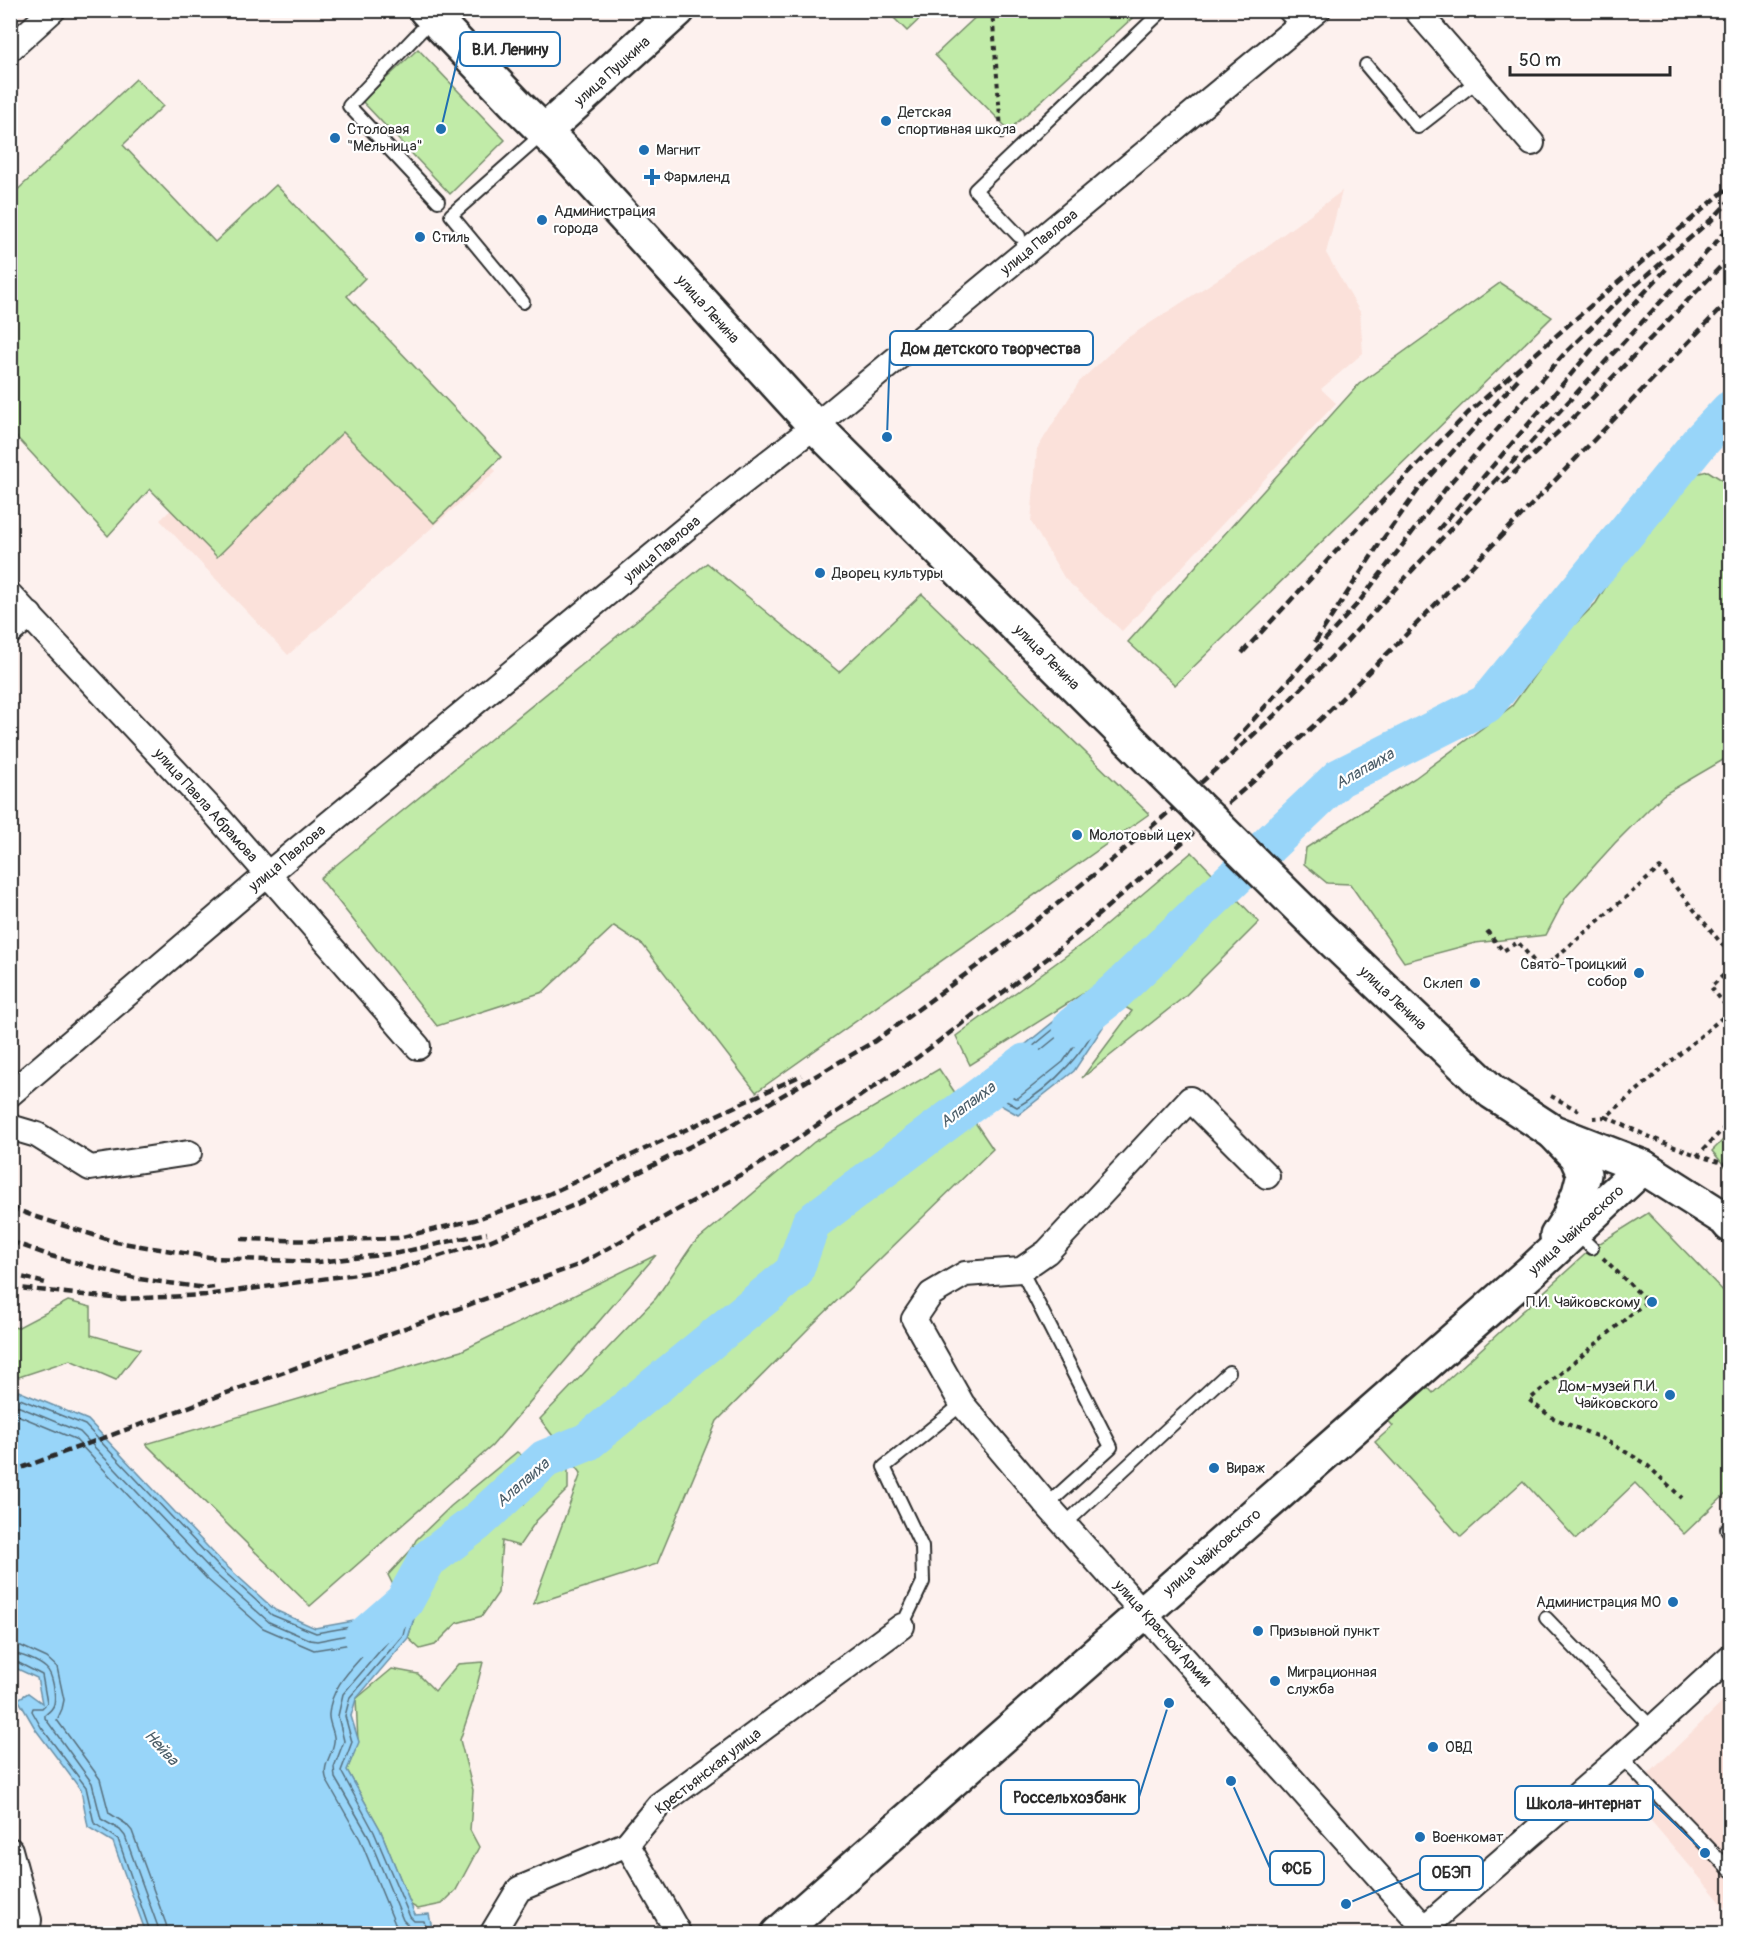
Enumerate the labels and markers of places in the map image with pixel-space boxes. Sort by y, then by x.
callout: В.И. Ленину [460,32,560,66]
place label: Детская спортивная школа [897,103,1016,139]
marker: Детская спортивная школа [879,114,893,128]
place label: Столовая "Мельница" [347,120,423,156]
marker: Столовая "Мельница" [328,131,342,145]
place label: Магнит [656,141,701,160]
marker: Магнит [637,143,651,157]
place label: Фармленд [664,168,730,187]
marker: Фармленд [645,170,659,184]
place label: Администрация города [554,202,655,238]
marker: Администрация города [535,213,549,227]
place label: Стиль [432,228,470,247]
marker: Стиль [413,230,427,244]
callout: Дом детского творчества [890,331,1093,365]
place label: Дворец культуры [831,564,943,583]
marker: Дворец культуры [813,566,827,580]
place label: Молотовый цех [1089,826,1191,845]
marker: Молотовый цех [1070,828,1084,842]
place label: Свято-Троицкий собор [1520,955,1627,991]
marker: Свято-Троицкий собор [1632,966,1646,980]
place label: Склеп [1423,974,1463,993]
marker: Склеп [1468,976,1482,990]
place label: П.И. Чайковскому [1526,1293,1641,1312]
marker: П.И. Чайковскому [1645,1295,1659,1309]
place label: Дом-музей П.И. Чайковского [1558,1377,1658,1413]
marker: Дом-музей П.И. Чайковского [1663,1388,1677,1402]
place label: Вираж [1226,1459,1265,1478]
marker: Вираж [1207,1461,1221,1475]
place label: Администрация МО [1536,1593,1661,1612]
marker: Администрация МО [1666,1595,1680,1609]
place label: Призывной пункт [1270,1622,1380,1641]
marker: Призывной пункт [1251,1624,1265,1638]
place label: Миграционная служба [1287,1663,1377,1699]
marker: Миграционная служба [1268,1674,1282,1688]
place label: ОВД [1445,1738,1473,1757]
marker: ОВД [1426,1740,1440,1754]
callout: Россельхозбанк [1001,1780,1139,1814]
callout: Школа-интернат [1515,1786,1653,1820]
place label: Военкомат [1432,1828,1504,1847]
marker: Военкомат [1413,1830,1427,1844]
callout: ФСБ [1270,1851,1324,1885]
callout: ОБЭП [1420,1856,1483,1890]

